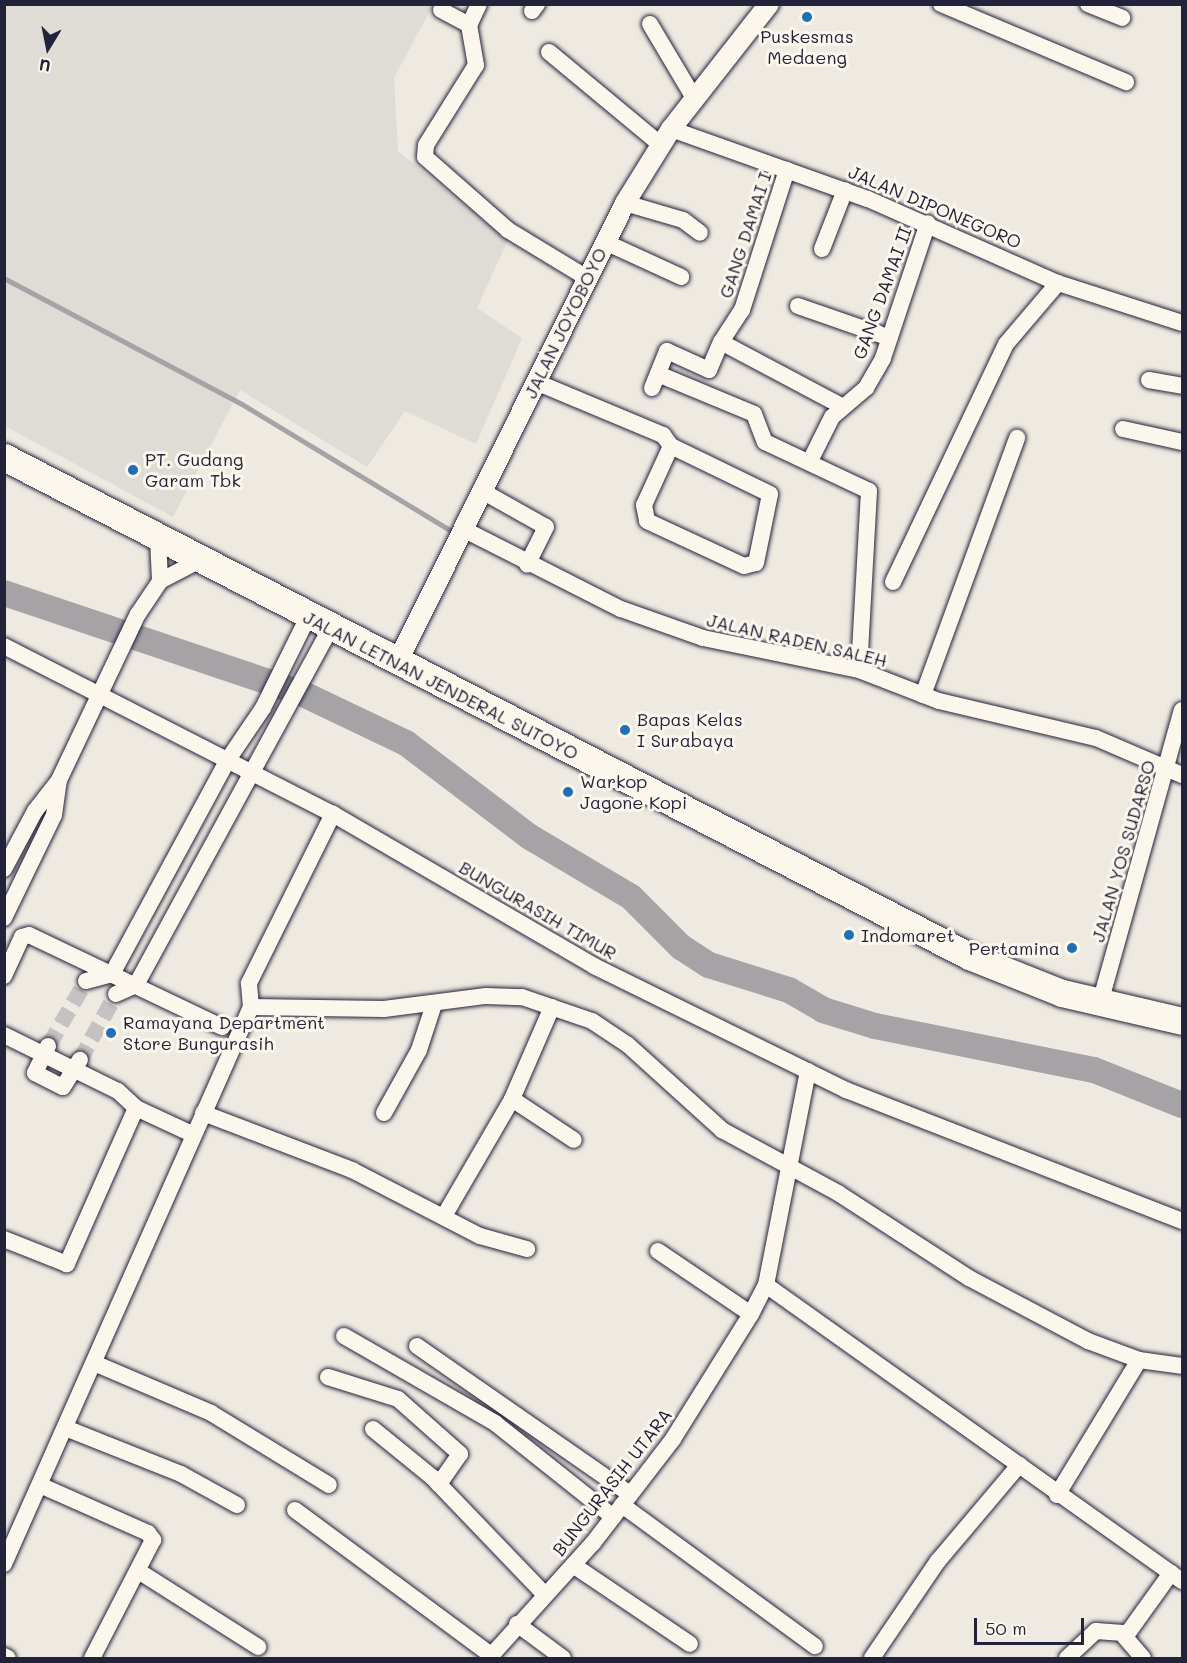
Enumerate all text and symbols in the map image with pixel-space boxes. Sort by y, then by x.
marker: Puskesmas Medaeng [800,10,814,24]
north arrow [18,18,78,78]
place label: Puskesmas Medaeng [760,26,854,68]
text: U [37,55,52,78]
street label: JALAN DIPONEGORO [845,161,1025,253]
street label: GANG DAMAI I [714,169,776,301]
street label: GANG DAMAI II [848,224,916,362]
street label: JALAN JOYOBOYO [519,244,611,402]
place label: PT. Gudang Garam Tbk [145,449,243,492]
marker: PT. Gudang Garam Tbk [126,463,140,477]
street label: JALAN LETNAN JENDERAL SUTOYO [300,606,582,764]
street label: JALAN RADEN SALEH [705,609,889,671]
place label: Bapas Kelas I Surabaya [637,709,743,752]
marker: Bapas Kelas I Surabaya [618,723,632,737]
street label: JALAN YOS SUDARSO [1087,758,1159,944]
place label: Warkop Jagone Kopi [580,771,687,814]
marker: Warkop Jagone Kopi [561,785,575,799]
street label: BUNGURASIH TIMUR [455,856,621,964]
place label: Indomaret [861,924,955,946]
marker: Indomaret [842,928,856,942]
place label: Pertamina [969,937,1060,959]
marker: Pertamina [1065,941,1079,955]
place label: Ramayana Department Store Bungurasih [123,1012,325,1054]
marker: Ramayana Department Store Bungurasih [104,1026,118,1040]
street label: BUNGURASIH UTARA [548,1404,676,1560]
scale bar [977,1606,1086,1644]
text: 50 m [985,1616,1027,1640]

